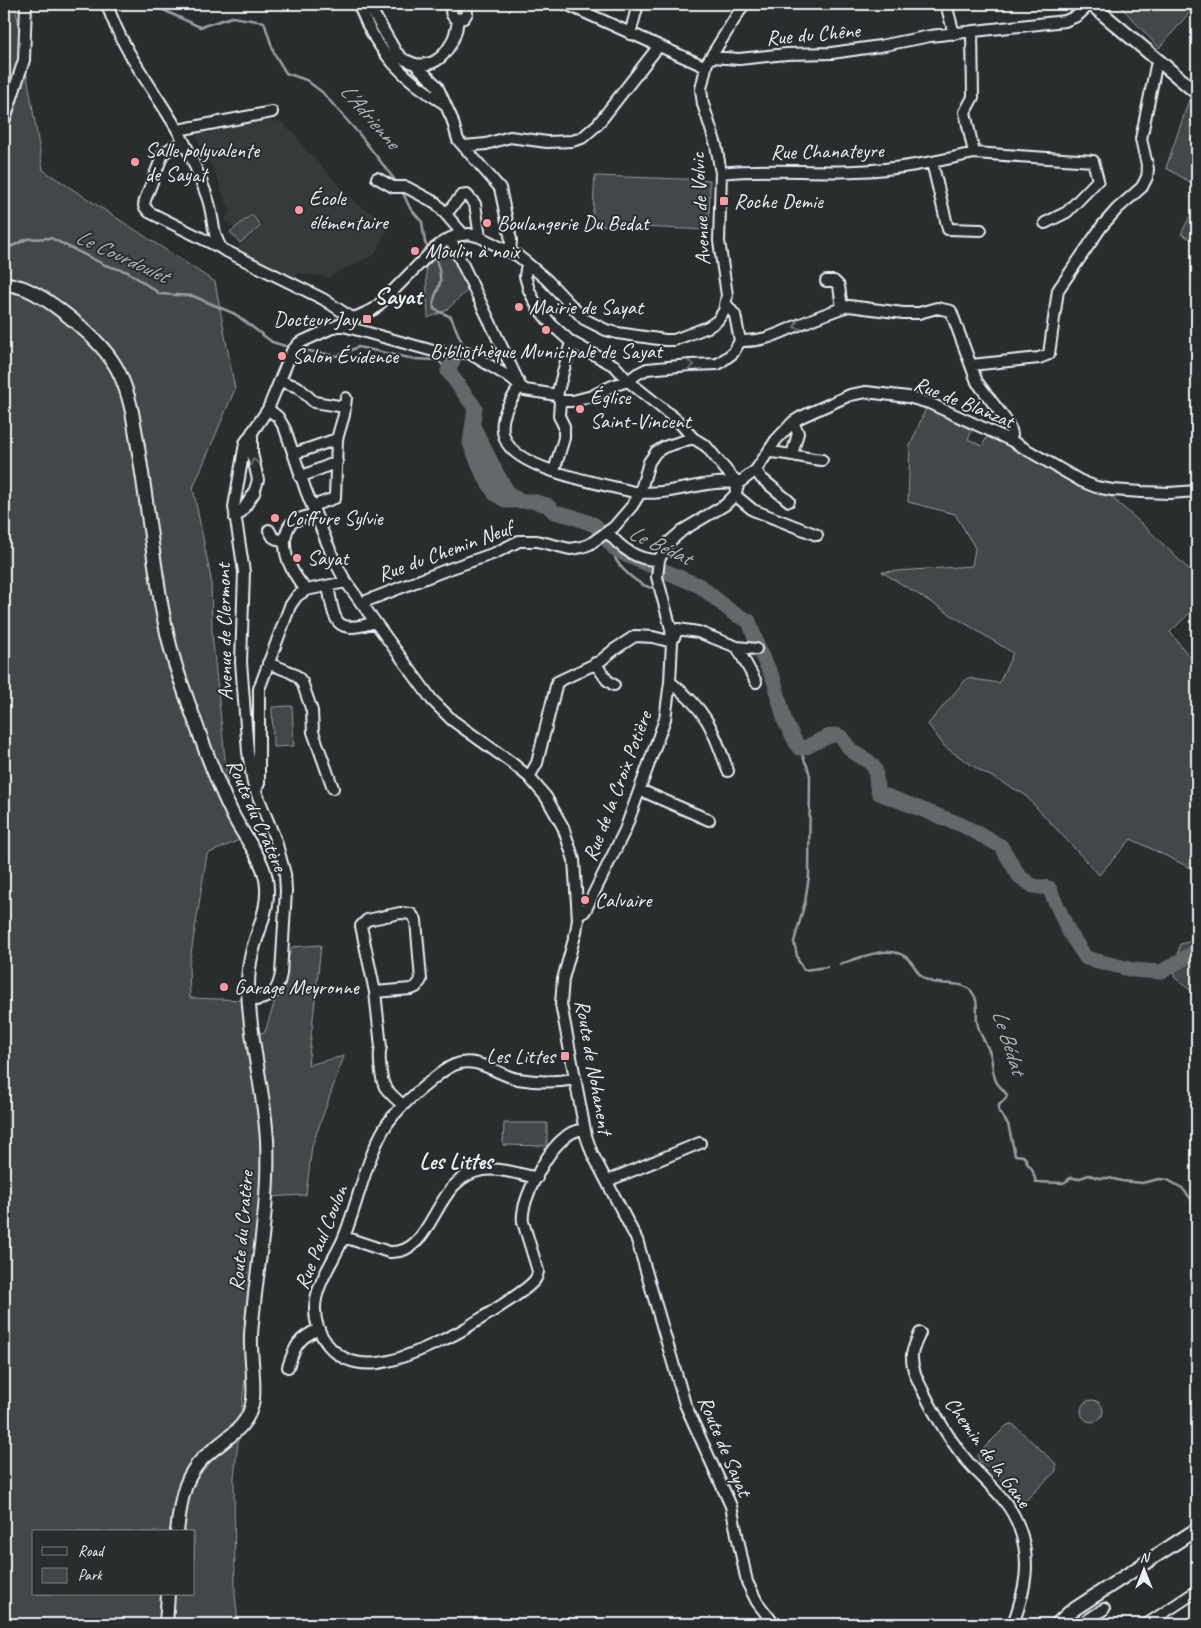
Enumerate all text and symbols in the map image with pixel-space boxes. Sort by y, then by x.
street label: Rue du Chêne [765,17,863,51]
water label: L'Adrienne [334,77,408,157]
place label: Salle polyvalente de Sayat [145,137,260,187]
street label: Rue Chanateyre [770,137,885,165]
street label: Avenue de Volvic [684,151,716,266]
marker: Salle polyvalente de Sayat [129,156,141,168]
place label: École élémentaire [309,185,390,235]
place label: Roche Demie [734,188,824,214]
marker: Roche Demie [718,195,730,207]
marker: École élémentaire [293,204,305,216]
place label: Boulangerie Du Bedat [497,210,651,236]
marker: Boulangerie Du Bedat [481,217,493,229]
water label: Le Courdoulet [71,222,177,292]
place label: Moulin à noix [425,238,521,264]
marker: Moulin à noix [409,245,421,257]
district label: Sayat [374,281,425,311]
place label: Mairie de Sayat [529,294,645,320]
marker: Mairie de Sayat [513,301,525,313]
place label: Docteur Jay [273,306,359,332]
marker: Docteur Jay [361,313,373,325]
one-way arrow [793,319,802,330]
marker: Bibliothèque Municipale de Sayat [540,324,552,336]
place label: Bibliothèque Municipale de Sayat [430,338,664,364]
place label: Salon Évidence [292,343,399,369]
marker: Salon Évidence [276,350,288,362]
one-way arrow [687,360,695,371]
street label: Rue de Blanzat [910,370,1020,435]
place label: Église Saint-Vincent [590,384,693,434]
marker: Église Saint-Vincent [574,403,586,415]
one-way arrow [249,457,260,466]
place label: Coiffure Sylvie [285,505,384,531]
marker: Coiffure Sylvie [269,512,281,524]
street label: Rue du Chemin Neuf [374,513,519,587]
water label: Le Bédat [624,518,700,574]
place label: Sayat [307,545,350,571]
marker: Sayat [291,552,303,564]
street label: Avenue de Clermont [210,561,238,701]
street label: Rue de la Croix Potière [576,705,658,865]
street label: Route du Cratère [221,755,294,877]
place label: Calvaire [595,887,653,913]
marker: Calvaire [579,894,591,906]
place label: Garage Meyronne [234,974,360,1000]
marker: Garage Meyronne [218,981,230,993]
street label: Route de Nohanent [569,998,619,1139]
water label: Le Bédat [986,1006,1034,1082]
place label: Les Littes [486,1043,557,1069]
marker: Les Littes [559,1050,571,1062]
district label: Les Littes [419,1148,495,1176]
street label: Route du Cratère [223,1168,259,1292]
street label: Rue Paul Coulon [288,1180,354,1293]
street label: Chemin de la Gane [939,1391,1038,1513]
street label: Route de Sayat [692,1392,759,1502]
legend [32,1530,195,1596]
text: Road [78,1542,105,1561]
north arrow [1118,1546,1168,1596]
text: N [1140,1549,1151,1566]
text: Park [78,1566,103,1585]

